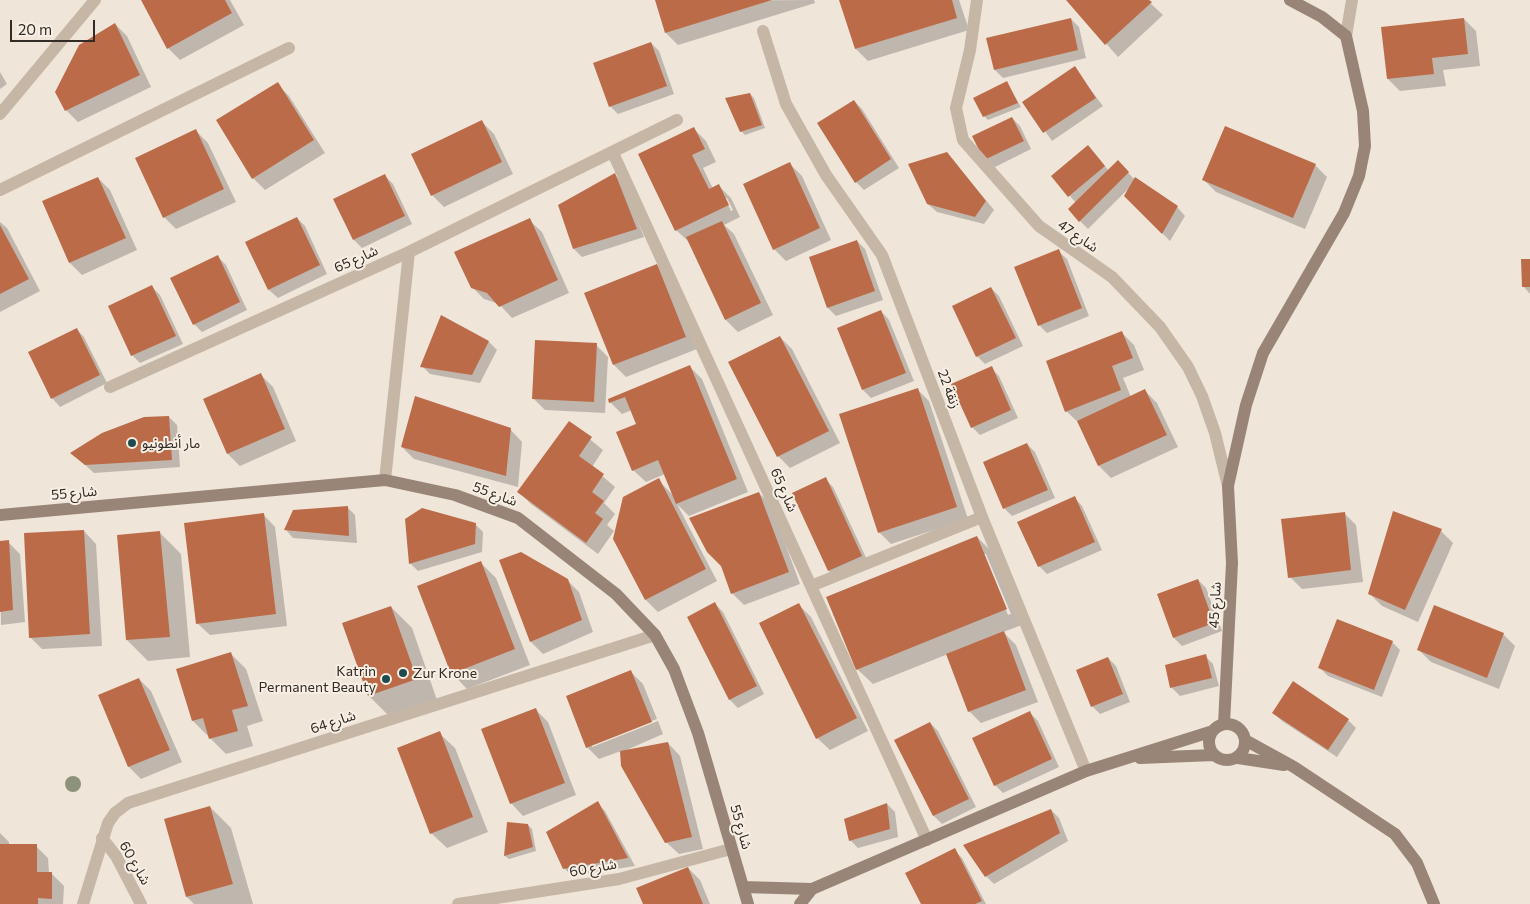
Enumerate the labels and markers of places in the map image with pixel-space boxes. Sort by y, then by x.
place label: مار أنطونيو [142,435,200,451]
marker: مار أنطونيو [126,437,138,449]
place label: Katrin Permanent Beauty [259,663,376,696]
place label: Zur Krone [413,665,477,681]
marker: Zur Krone [397,667,409,679]
marker: Katrin Permanent Beauty [380,673,392,685]

